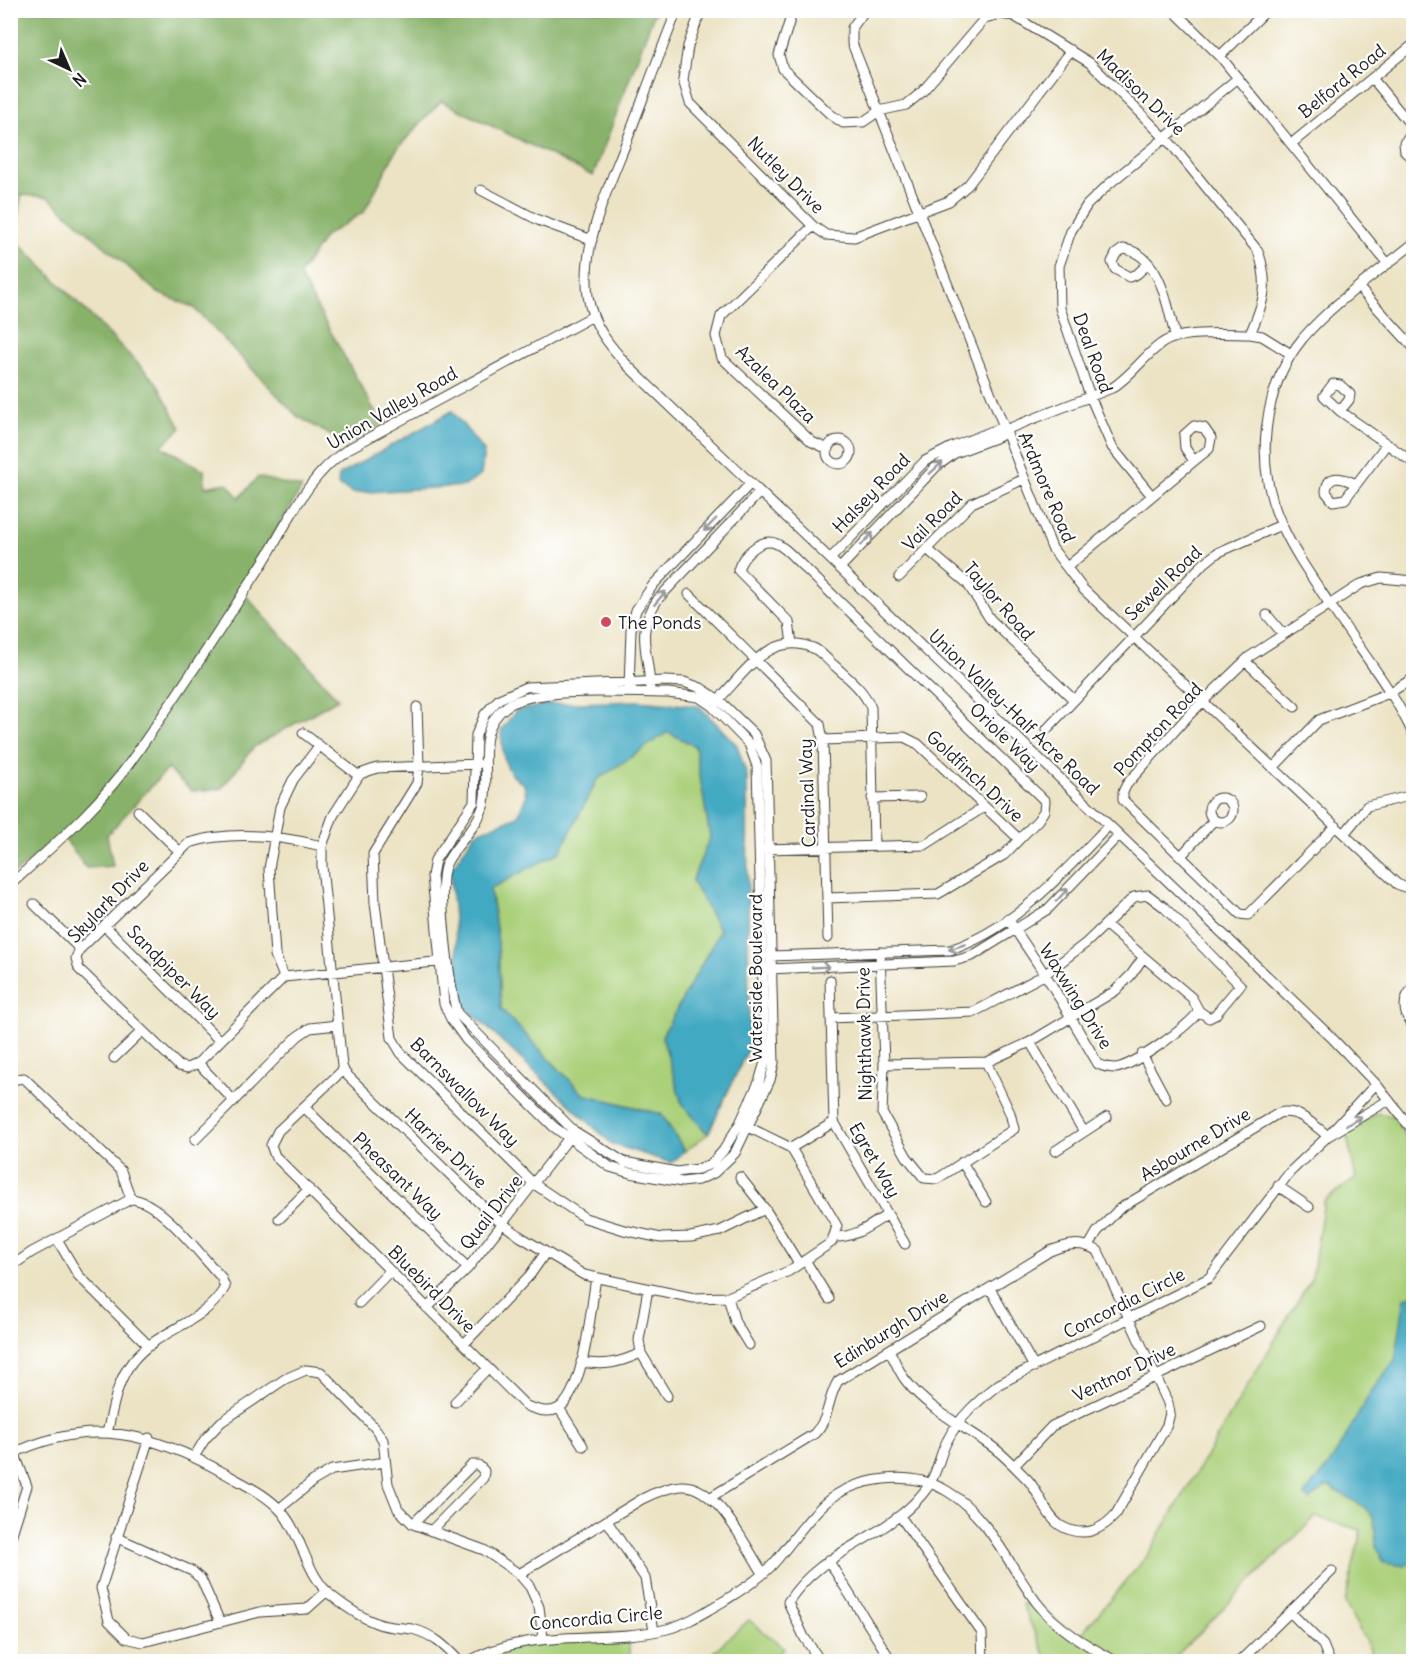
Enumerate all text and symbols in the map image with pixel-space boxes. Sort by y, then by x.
north arrow [39,39,99,99]
street label: Belford Road [1294,39,1391,123]
street label: Madison Drive [1092,44,1190,140]
text: N [68,69,90,91]
street label: Nutley Drive [743,132,829,218]
street label: Deal Road [1068,310,1118,396]
street label: Azalea Plaza [731,340,821,428]
street label: Union Valley Road [323,361,462,455]
street label: Ardmore Road [1013,428,1081,546]
street label: Halsey Road [827,448,915,538]
one-way arrow [928,461,943,475]
street label: Vail Road [897,486,967,556]
one-way arrow [703,517,717,532]
one-way arrow [860,531,874,546]
street label: Sewell Road [1120,540,1207,625]
street label: Taylor Road [959,557,1040,645]
one-way arrow [653,590,666,606]
place label: The Ponds [618,611,702,634]
marker: The Ponds [599,615,613,629]
street label: Union Valley-Half Acre Road [924,624,1105,800]
street label: Pompton Road [1109,677,1207,781]
street label: Oriole Way [965,698,1045,776]
street label: Goldfinch Drive [922,725,1028,827]
street label: Cardinal Way [794,738,820,848]
street label: Skylark Drive [63,854,153,948]
one-way arrow [1054,887,1069,902]
street label: Waterside Boulevard [744,893,767,1062]
street label: Sandpiper Way [122,920,226,1024]
street label: Waxwing Drive [1034,939,1118,1053]
one-way arrow [948,943,967,954]
one-way arrow [811,961,831,972]
street label: Nighthawk Drive [851,967,877,1101]
street label: Barnswallow Way [406,1033,524,1151]
street label: Asbourne Drive [1136,1102,1254,1186]
street label: Harrier Drive [400,1103,492,1193]
one-way arrow [1345,1115,1362,1127]
street label: Egret Way [844,1118,906,1202]
street label: Pheasant Way [348,1127,448,1225]
street label: Quail Drive [454,1170,528,1254]
street label: Bluebird Drive [383,1240,481,1338]
street label: Concordia Circle [1059,1262,1189,1344]
street label: Edinburgh Drive [830,1285,952,1373]
street label: Ventnor Drive [1069,1337,1179,1407]
street label: Concordia Circle [528,1601,664,1635]

